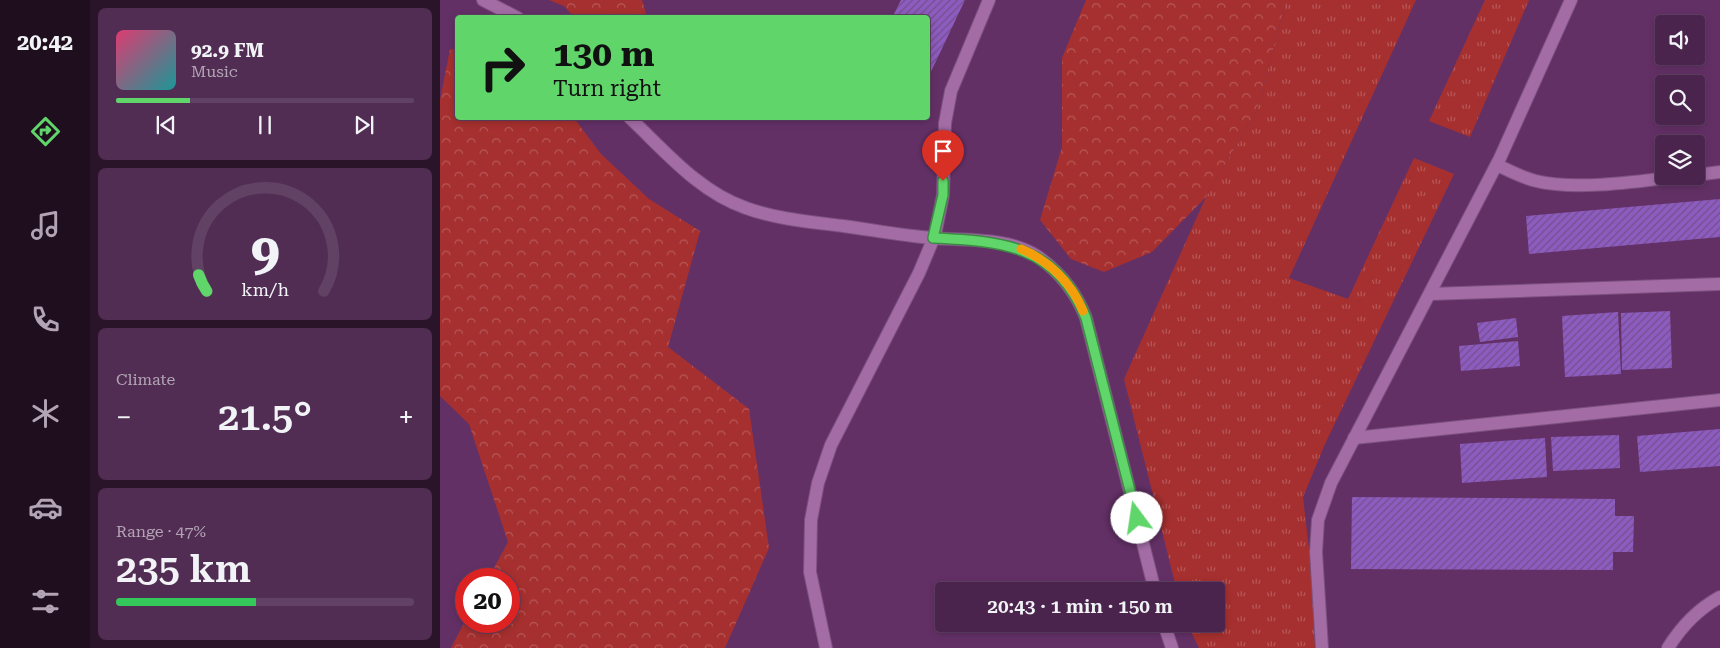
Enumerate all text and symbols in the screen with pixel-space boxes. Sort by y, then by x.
map controls [1655,15,1705,185]
button: sound [1655,15,1705,65]
text: 20:42 [17,30,73,55]
text: 130 m [553,34,654,75]
icon: right [470,35,535,100]
text: 92.9 FM [191,39,264,62]
text: Music [191,62,238,81]
button: search [1655,75,1705,125]
text: Turn right [553,76,661,101]
icon: previous [152,111,180,139]
icon: pause [251,111,279,139]
icon: next [350,111,378,139]
icon: directions [28,114,63,149]
pin [922,130,964,181]
button: layers [1655,135,1705,185]
icon: arrive [929,137,957,165]
icon: music [28,208,63,243]
text: 9 [250,222,280,283]
text: km/h [241,279,289,300]
icon: phone [28,302,63,337]
text: Climate [116,370,175,389]
text: 21.5° [218,395,312,439]
icon: climate [28,396,63,431]
text: − [116,401,132,434]
text: + [398,401,414,434]
icon: car [28,490,63,525]
position arrow [1110,491,1162,543]
text: Range · 47% [116,522,206,541]
text: 235 km [116,547,251,591]
speed limit sign: 20 [455,568,520,633]
icon: filters [28,584,63,619]
text: 20:43 · 1 min · 150 m [987,595,1173,618]

